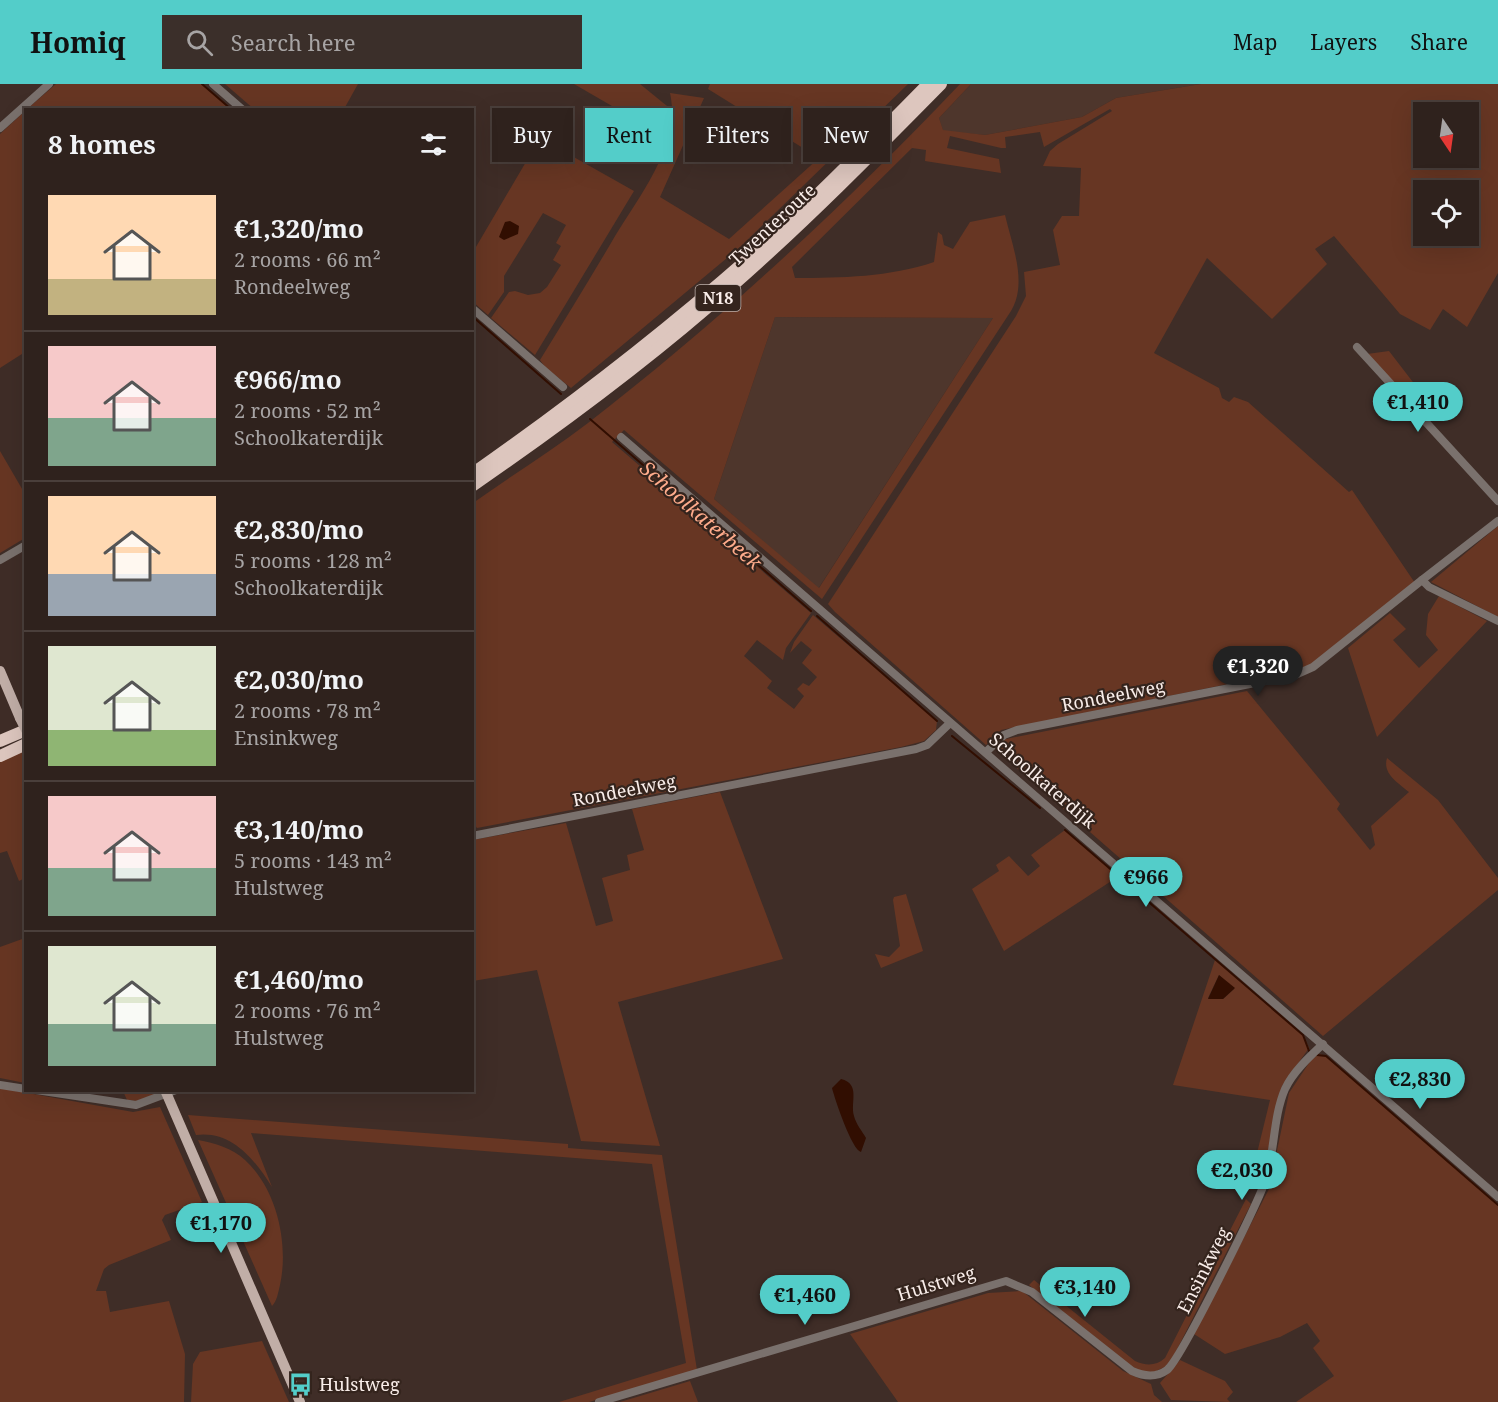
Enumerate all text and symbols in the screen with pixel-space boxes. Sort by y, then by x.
search box [162,15,582,69]
text: Homiq [30,23,126,61]
icon: search [183,26,216,59]
text: Search here [231,27,356,57]
text: Map [1233,28,1277,56]
text: Layers [1310,28,1377,56]
text: Share [1410,28,1468,56]
north arrow [1413,102,1479,168]
map controls [1413,102,1479,246]
chip: Buy [492,108,573,162]
chip: Rent [585,108,673,162]
chip: Filters [685,108,791,162]
chip: New [803,108,890,162]
text: 8 homes [48,126,156,162]
icon: filters [417,128,450,161]
street label: Twenteroute [724,178,820,270]
button: locate [1413,180,1479,246]
text: €1,320/mo [234,210,364,246]
icon: home [96,219,168,291]
text: 2 rooms · 66 m² [234,246,381,273]
text: Rondeelweg [234,273,350,300]
road number: N18 [696,285,740,311]
text: €966/mo [234,361,342,397]
icon: home [96,370,168,442]
pin: €1,410 [1369,382,1467,433]
text: €1,410 [1387,388,1449,415]
text: 2 rooms · 52 m² [234,397,381,424]
text: Schoolkaterdijk [234,424,383,451]
water label: Schoolkaterbeek [634,454,768,576]
text: €2,830/mo [234,511,364,547]
icon: home [96,520,168,592]
text: 5 rooms · 128 m² [234,547,392,574]
text: Schoolkaterdijk [234,574,383,601]
pin: €1,320 [1209,646,1307,697]
text: €1,320 [1227,652,1289,679]
text: €2,030/mo [234,661,364,697]
icon: home [96,670,168,742]
street label: Rondeelweg [1059,673,1167,717]
text: 2 rooms · 78 m² [234,697,381,724]
text: Ensinkweg [234,724,338,751]
street label: Schoolkaterdijk [984,727,1102,833]
street label: Rondeelweg [570,768,678,812]
text: €3,140/mo [234,811,364,847]
icon: home [96,820,168,892]
text: 5 rooms · 143 m² [234,847,392,874]
pin: €966 [1110,857,1182,908]
text: €966 [1123,863,1169,890]
text: Hulstweg [234,874,324,901]
text: €1,460/mo [234,961,364,997]
icon: home [96,970,168,1042]
text: 2 rooms · 76 m² [234,997,381,1024]
text: Hulstweg [234,1024,324,1051]
pin: €2,830 [1371,1059,1469,1110]
text: €2,830 [1389,1065,1451,1092]
pin: €2,030 [1193,1150,1291,1201]
text: €2,030 [1211,1156,1273,1183]
pin: €1,170 [172,1203,270,1254]
text: €1,170 [190,1209,252,1236]
street label: Ensinkweg [1171,1223,1235,1317]
street label: Hulstweg [894,1260,978,1306]
pin: €3,140 [1036,1267,1134,1318]
text: €3,140 [1054,1273,1116,1300]
pin: €1,460 [756,1275,854,1326]
text: €1,460 [774,1281,836,1308]
bus stop icon: Hulstweg [288,1371,314,1397]
place label: Hulstweg [319,1372,400,1396]

